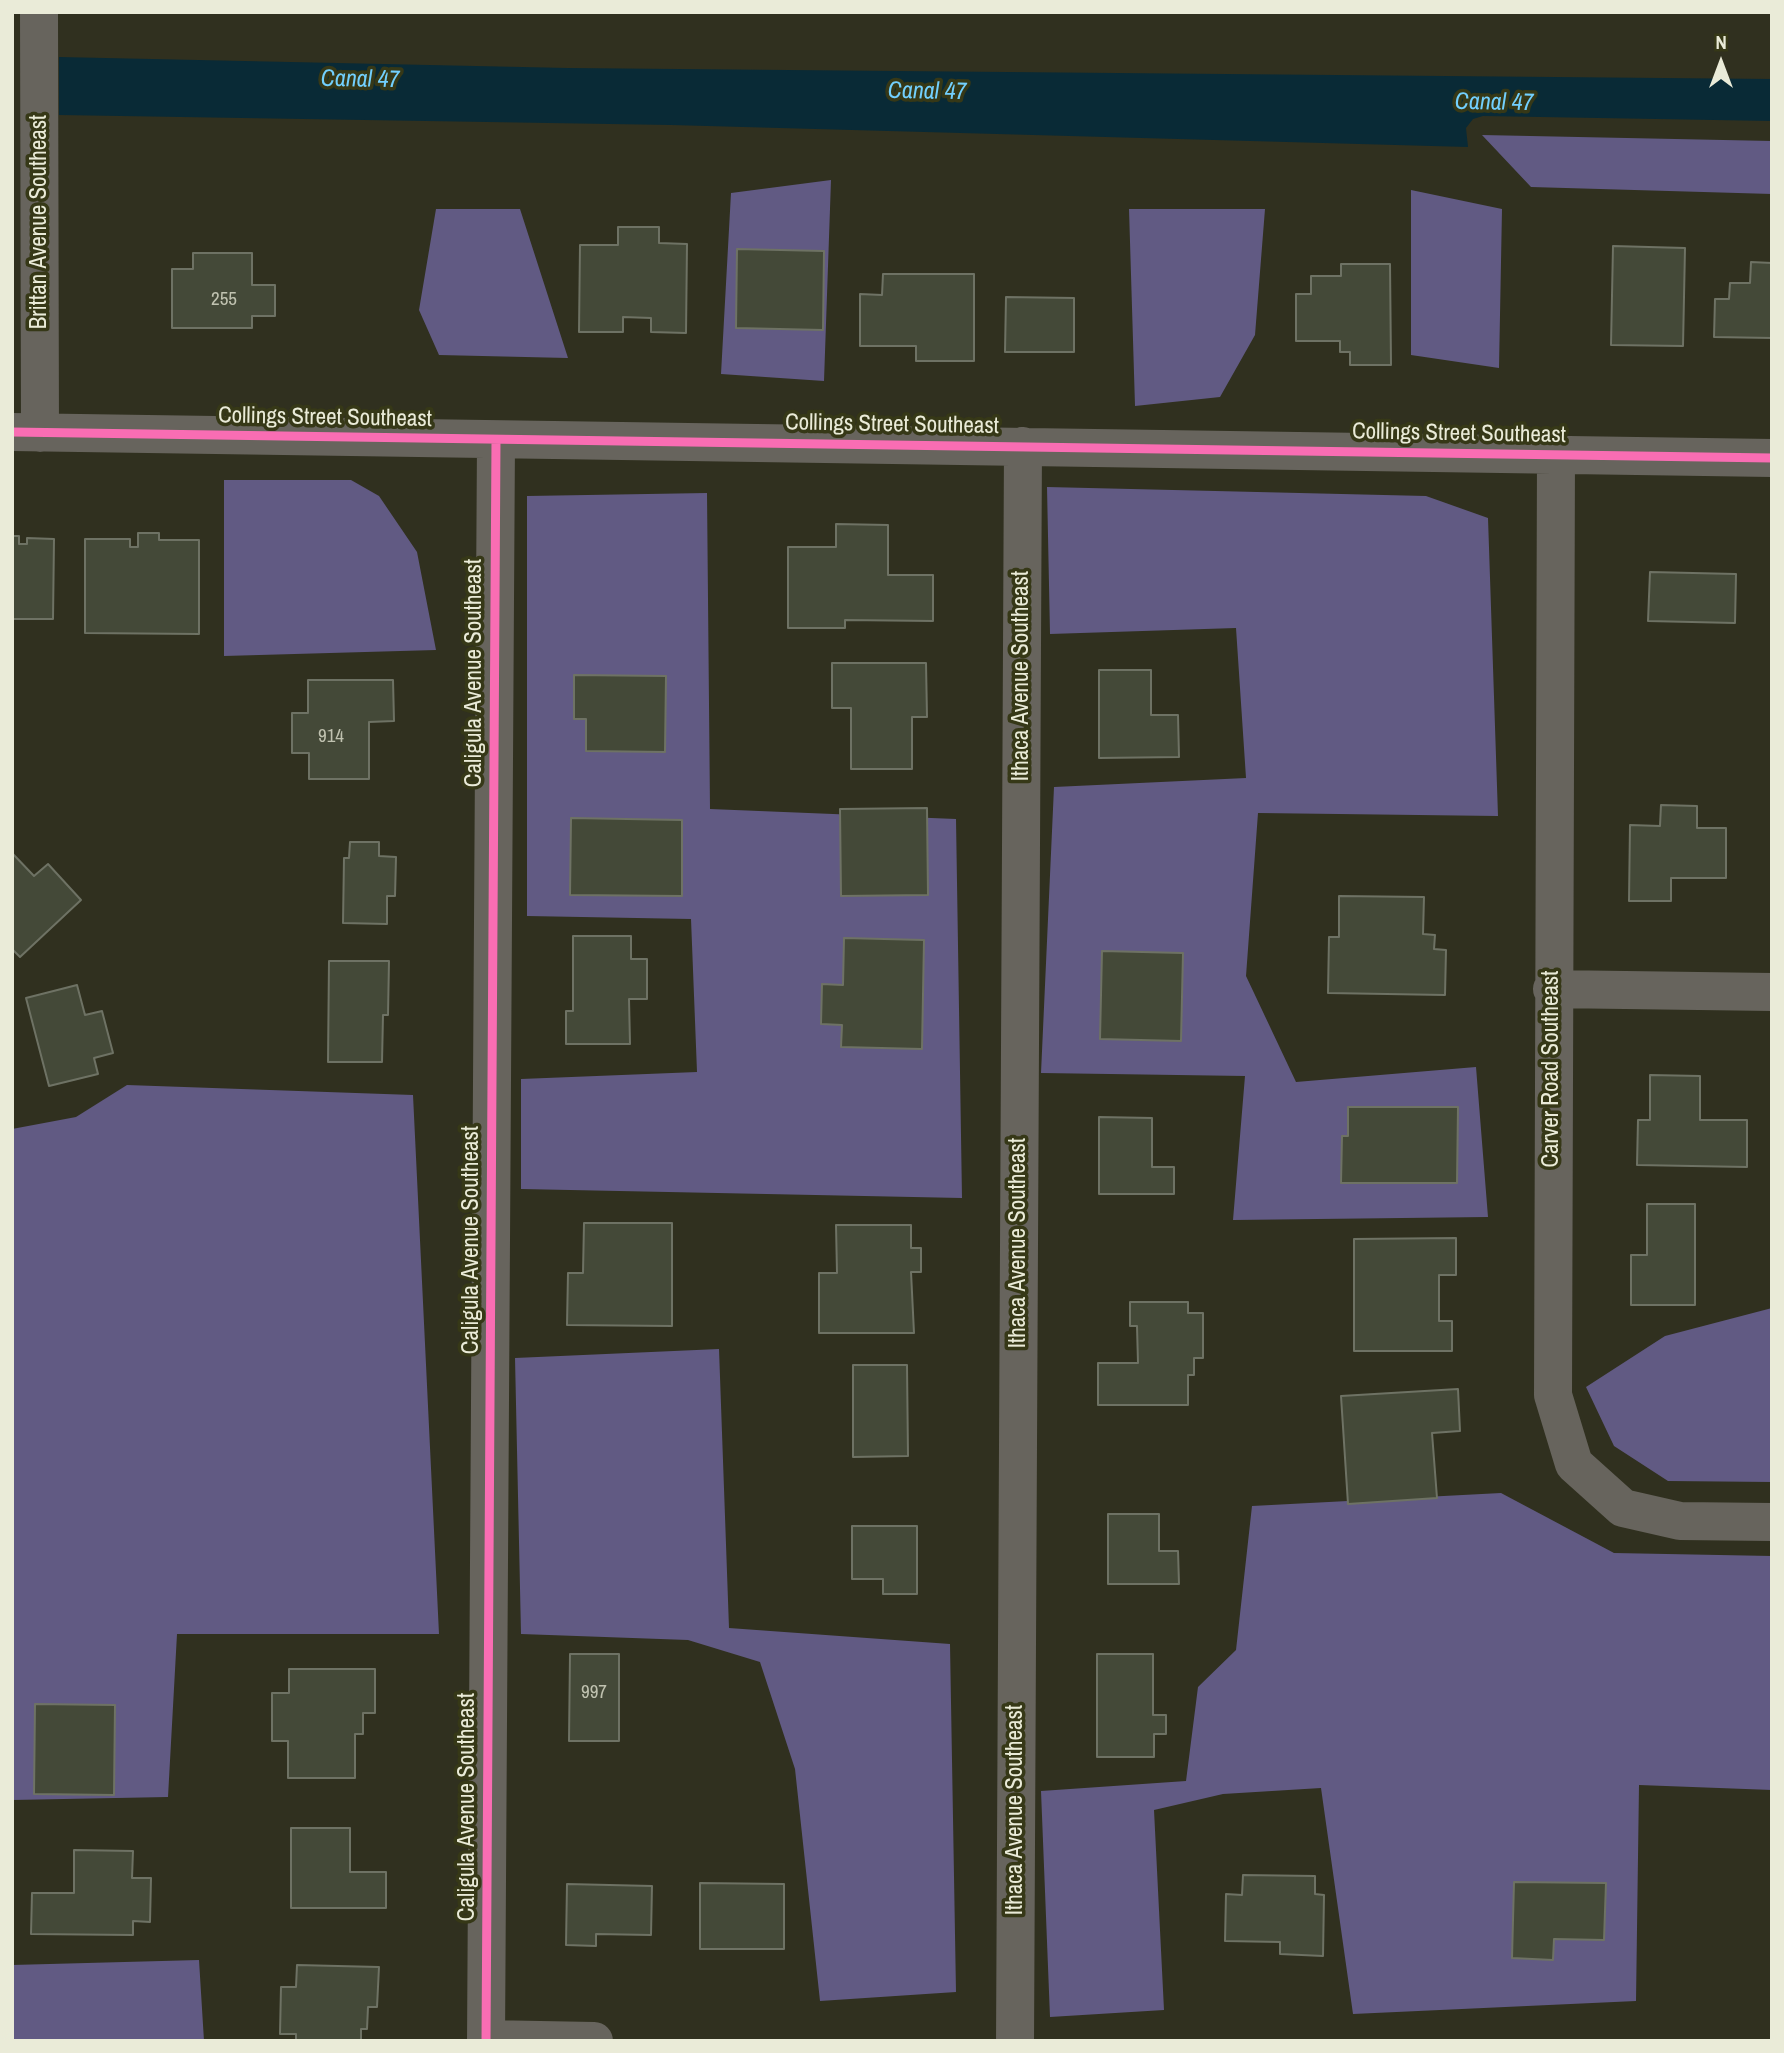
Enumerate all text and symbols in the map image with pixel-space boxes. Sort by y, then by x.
north arrow [1686,28,1756,98]
text: N [1715,29,1727,55]
water label: Canal 47 [320,65,400,95]
water label: Canal 47 [887,77,967,107]
water label: Canal 47 [1454,88,1534,118]
street label: Brittan Avenue Southeast [26,115,54,329]
house number: 255 [211,289,237,311]
street label: Collings Street Southeast [218,402,432,434]
street label: Collings Street Southeast [785,409,999,441]
street label: Collings Street Southeast [1352,418,1566,450]
street label: Caligula Avenue Southeast [461,559,489,787]
street label: Ithaca Avenue Southeast [1008,571,1036,781]
house number: 914 [318,726,344,748]
street label: Carver Road Southeast [1538,970,1566,1168]
street label: Caligula Avenue Southeast [458,1126,486,1354]
street label: Ithaca Avenue Southeast [1005,1138,1033,1348]
house number: 997 [581,1682,607,1704]
street label: Caligula Avenue Southeast [454,1693,482,1921]
street label: Ithaca Avenue Southeast [1002,1705,1030,1915]

